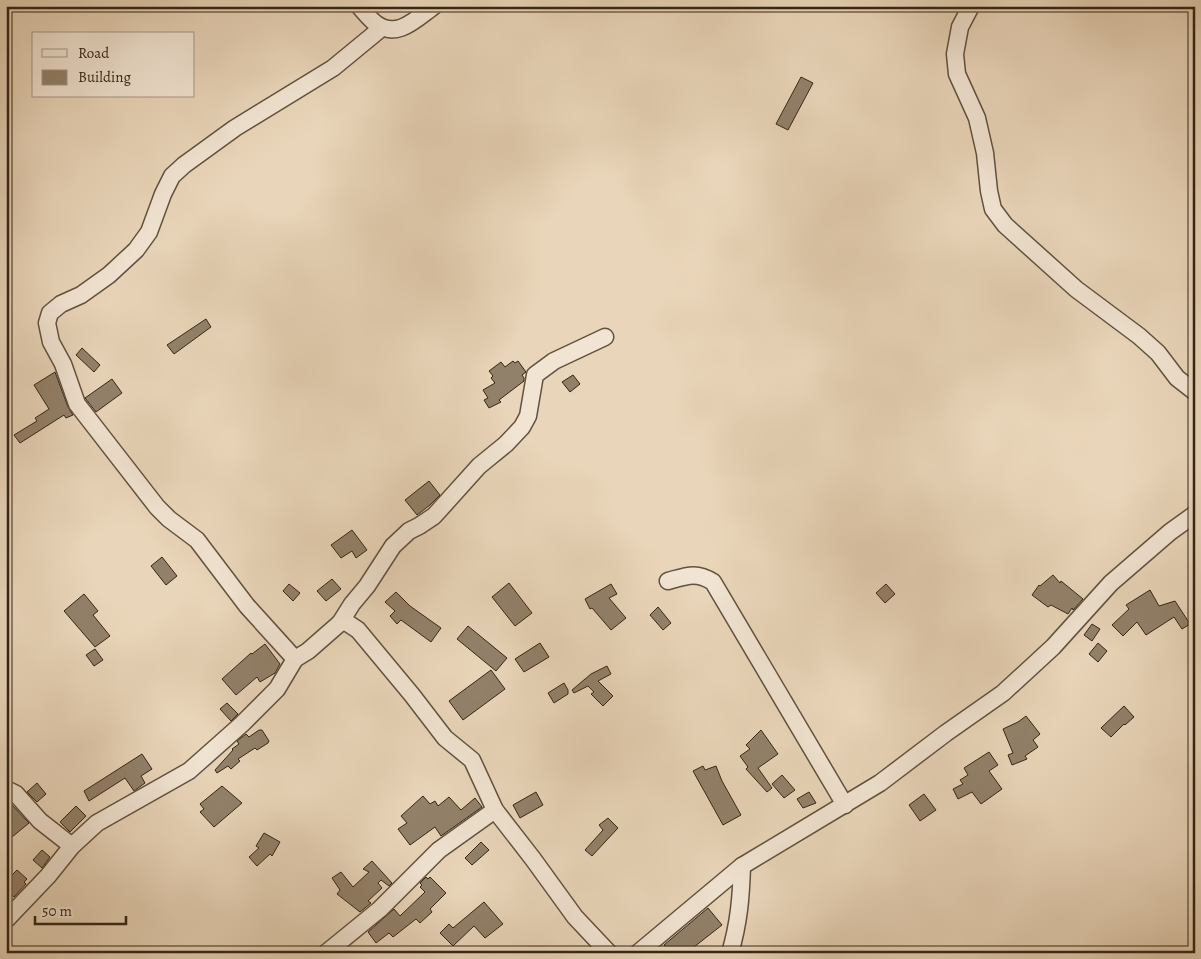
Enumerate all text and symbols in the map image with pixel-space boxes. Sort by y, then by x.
legend [32,32,195,98]
text: Road [78,43,110,63]
text: Building [78,67,131,87]
scale bar [35,894,126,926]
text: 50 m [42,901,72,921]

